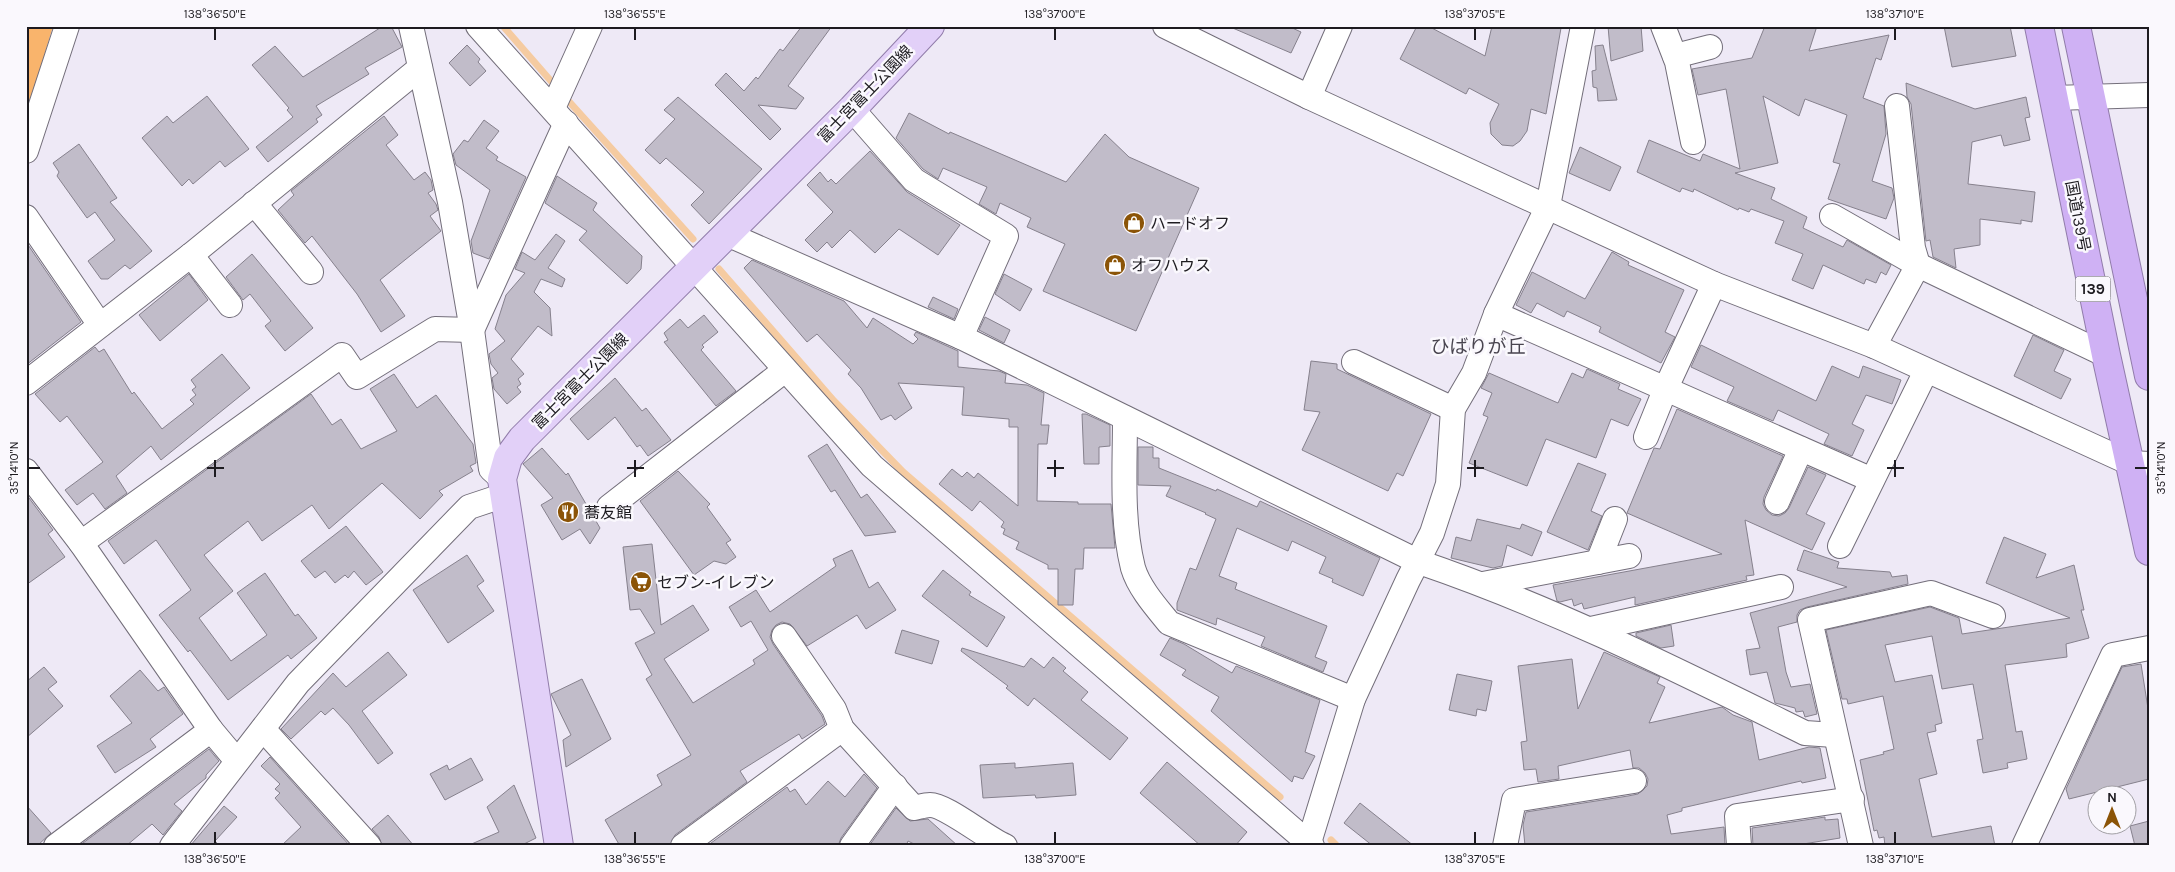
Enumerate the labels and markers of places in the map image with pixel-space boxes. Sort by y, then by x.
shop icon: ハードオフ [1122,211,1146,235]
place label: ハードオフ [1150,214,1230,233]
shop icon: オフハウス [1103,253,1127,277]
place label: オフハウス [1131,256,1211,275]
restaurant icon: 蕎友館 [556,500,580,524]
place label: 蕎友館 [584,503,632,522]
supermarket icon: セブン-イレブン [629,570,653,594]
place label: セブン-イレブン [657,573,775,592]

